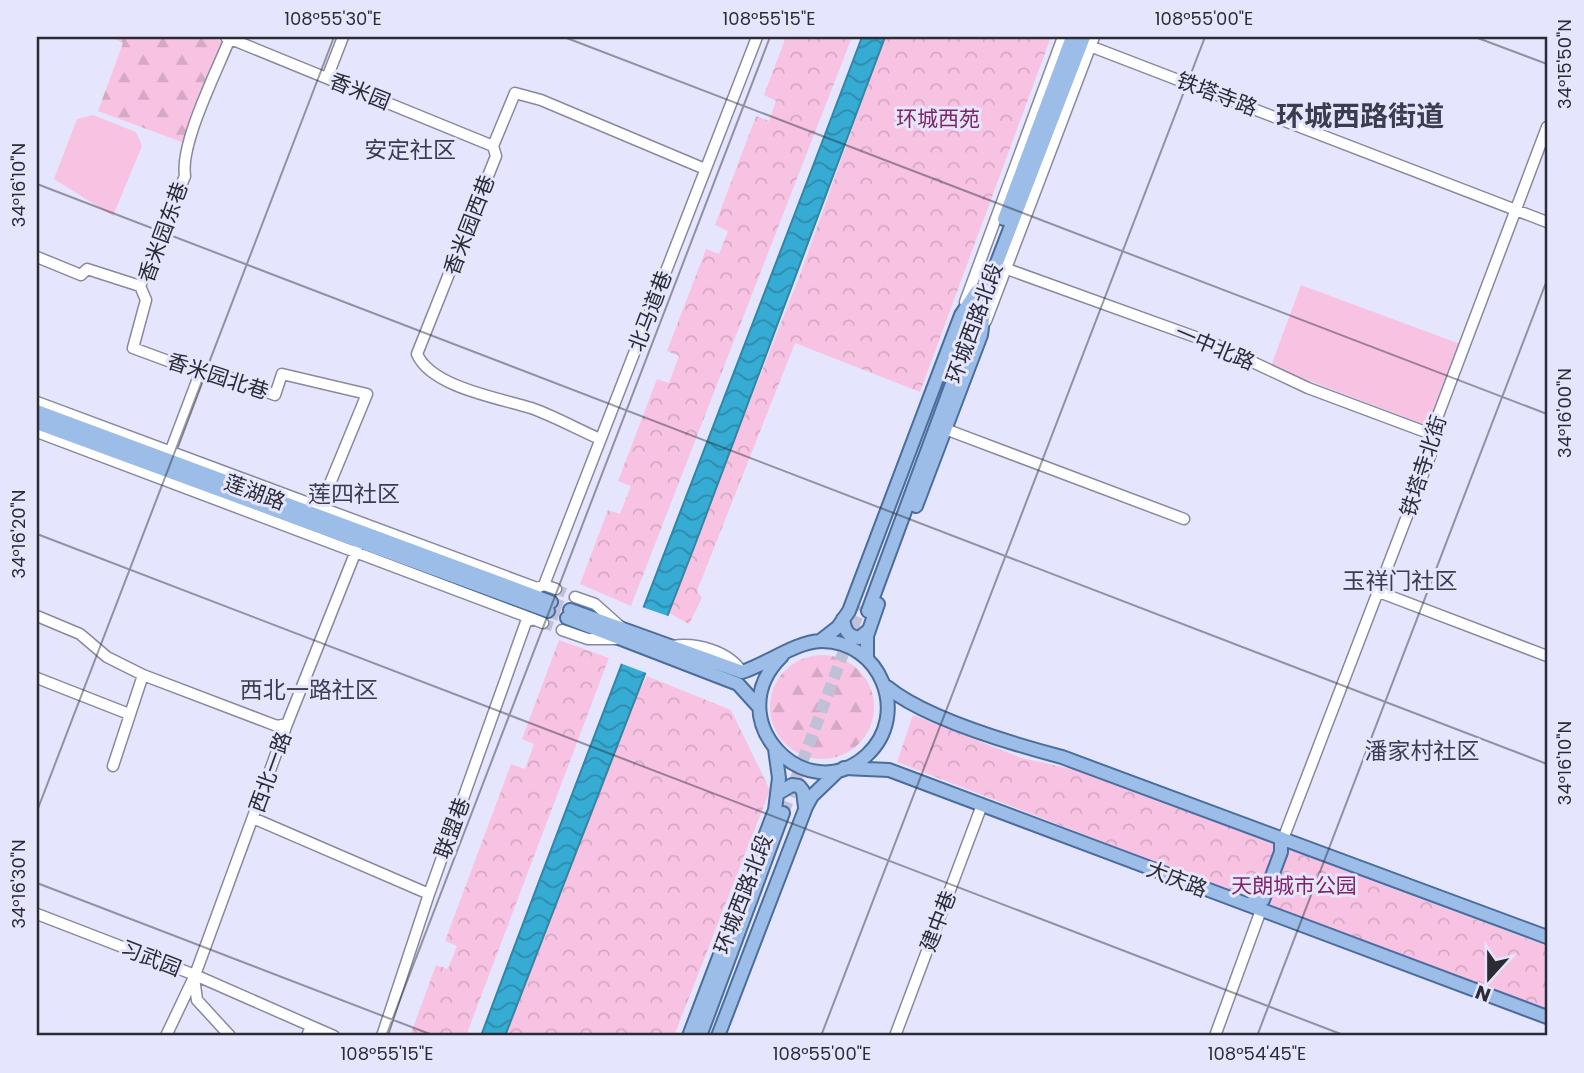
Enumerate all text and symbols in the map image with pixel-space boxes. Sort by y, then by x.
text: 108°55'30"E [284,6,382,31]
text: 108°55'15"E [723,6,815,31]
text: 108°55'00"E [1155,6,1253,31]
text: 34°15'50"N [1552,19,1577,109]
street label: 铁塔寺路 [1173,65,1261,123]
street label: 香米园 [325,66,395,116]
district label: 环城西路街道 [1276,97,1444,136]
park label: 环城西苑 [896,104,980,133]
district label: 安定社区 [364,134,456,166]
text: 34°16'10"N [6,143,31,227]
street label: 香米园西巷 [437,171,501,279]
street label: 香米园东巷 [131,178,195,286]
street label: 环城西路北段 [939,259,1009,387]
street label: 北马道巷 [621,267,679,355]
street label: 一中北路 [1171,317,1259,377]
street label: 香米园北巷 [164,346,272,406]
text: 34°16'00"N [1552,368,1577,458]
street label: 铁塔寺北街 [1393,412,1453,520]
street label: 莲湖路 [220,468,290,516]
district label: 莲四社区 [308,478,400,510]
text: 34°16'20"N [6,490,31,578]
district label: 玉祥门社区 [1343,565,1458,597]
district label: 西北一路社区 [240,674,378,706]
text: 34°16'10"N [1552,721,1577,805]
street label: 西北一路 [242,728,298,816]
district label: 潘家村社区 [1365,735,1480,767]
street label: 联盟巷 [428,793,476,863]
street label: 环城西路北段 [707,830,779,958]
text: 34°16'30"N [6,839,31,929]
street label: 大庆路 [1142,854,1212,904]
park label: 天朗城市公园 [1231,871,1357,900]
street label: 建中巷 [913,886,963,956]
street label: 习武园 [116,933,186,983]
north arrow [1454,944,1524,1014]
text: N [1472,978,1495,1009]
text: 108°55'15"E [341,1041,433,1066]
text: 108°55'00"E [773,1041,871,1066]
text: 108°54'45"E [1208,1041,1306,1066]

